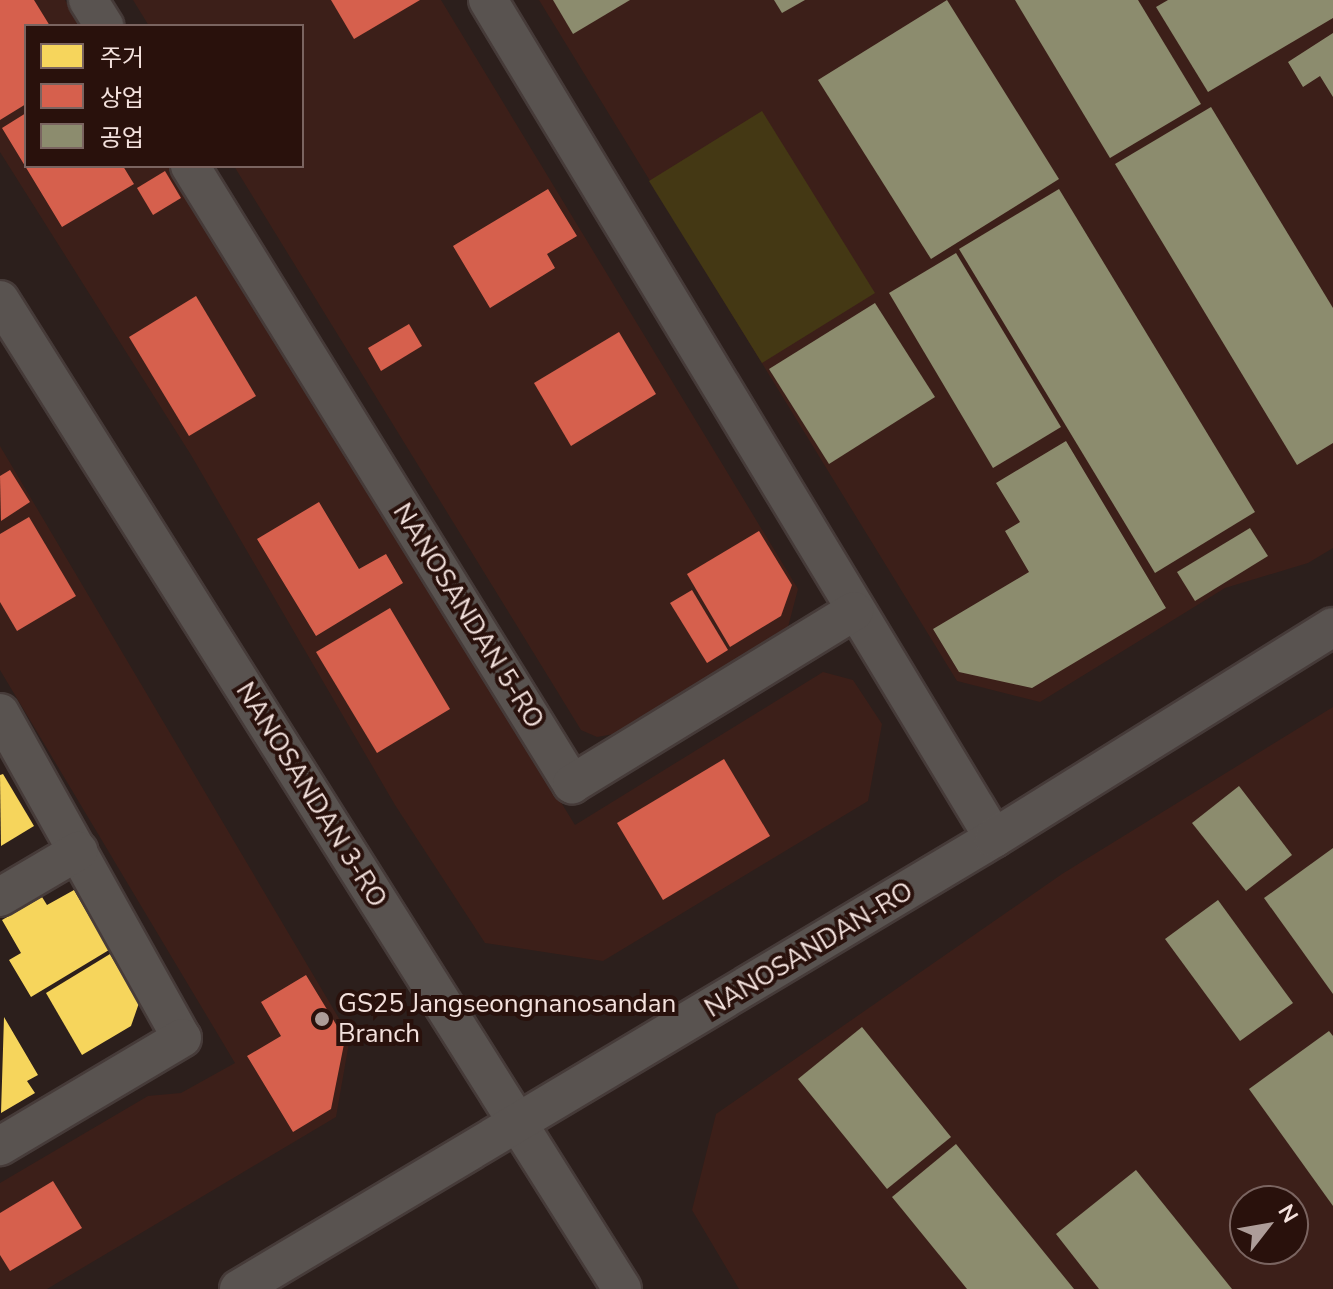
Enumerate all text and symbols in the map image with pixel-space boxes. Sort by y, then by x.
legend [24,24,304,168]
text: 주거 [100,42,144,74]
text: 상업 [100,82,144,114]
text: 공업 [100,122,144,154]
street label: NANOSANDAN 5-RO [386,498,550,734]
street label: NANOSANDAN 3-RO [229,677,393,913]
street label: NANOSANDAN-RO [699,876,919,1024]
place label: GS25 Jangseongnanosandan Branch [338,988,676,1050]
marker: GS25 Jangseongnanosandan Branch [313,1010,331,1028]
north arrow [1229,1185,1309,1265]
text: N [1271,1199,1305,1228]

